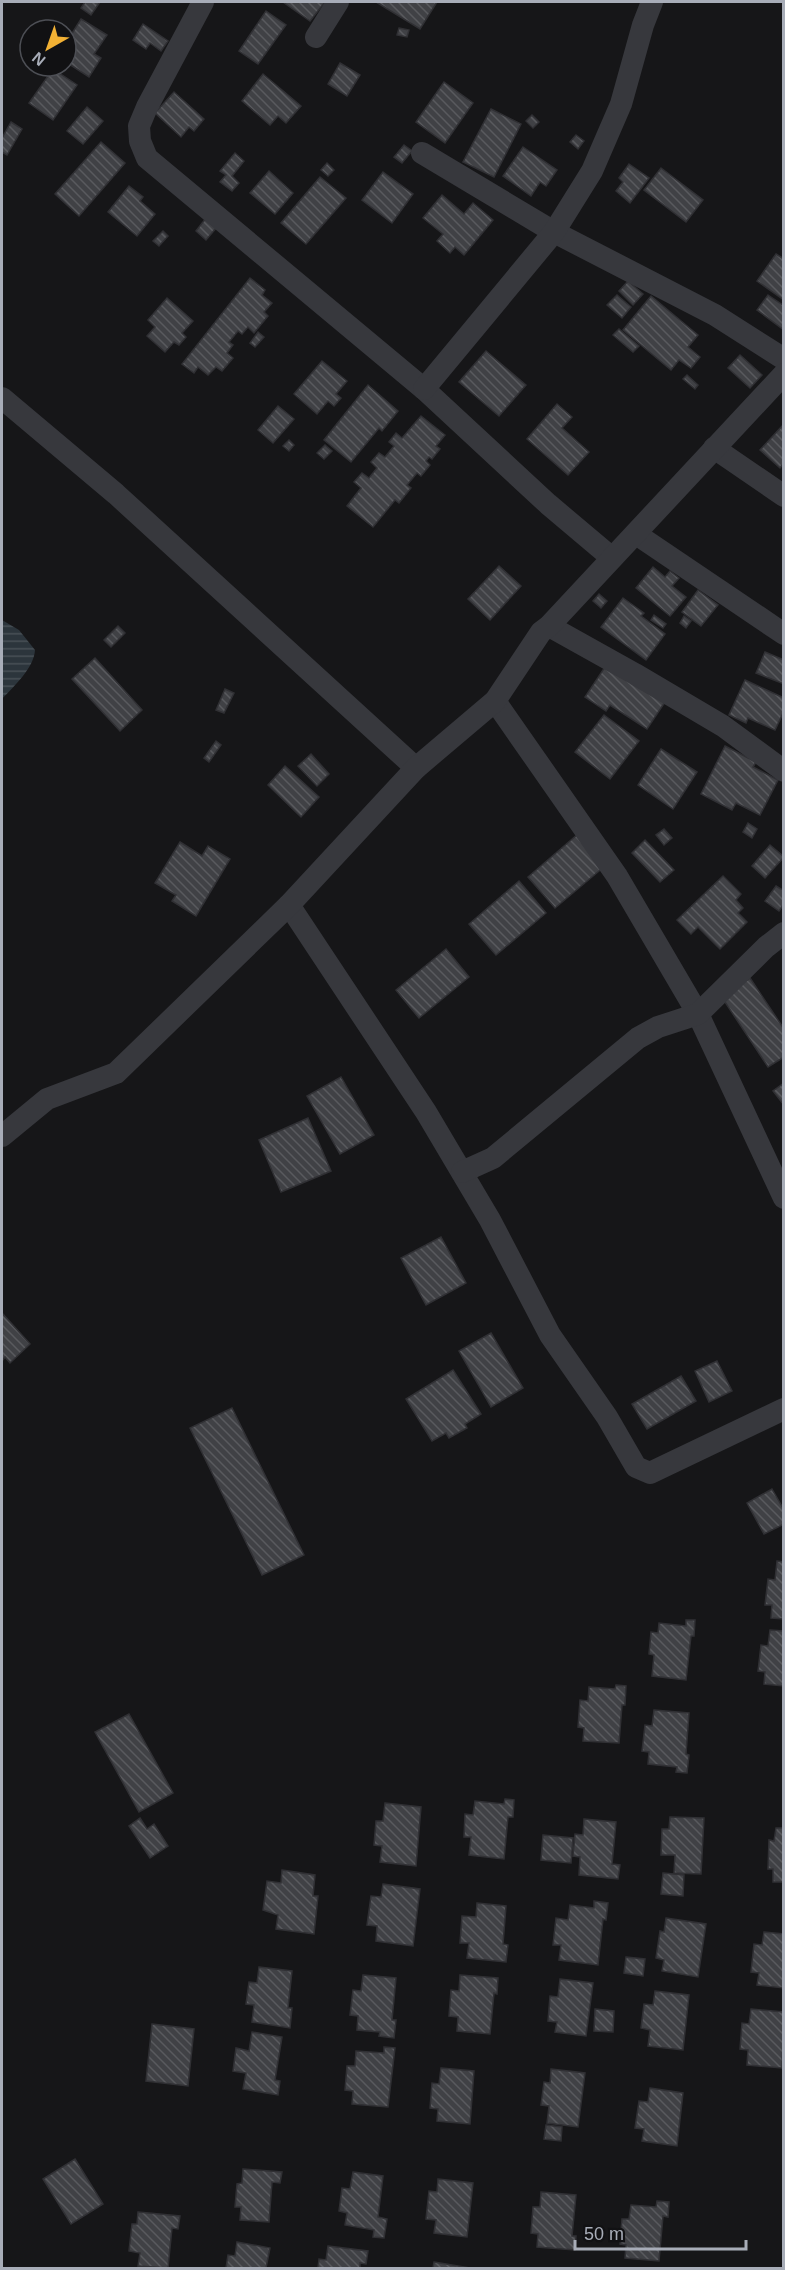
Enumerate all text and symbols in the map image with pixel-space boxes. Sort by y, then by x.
north arrow [18,18,78,78]
text: N [29,49,49,69]
scale bar [575,2213,746,2251]
text: 50 m [584,2224,624,2244]

